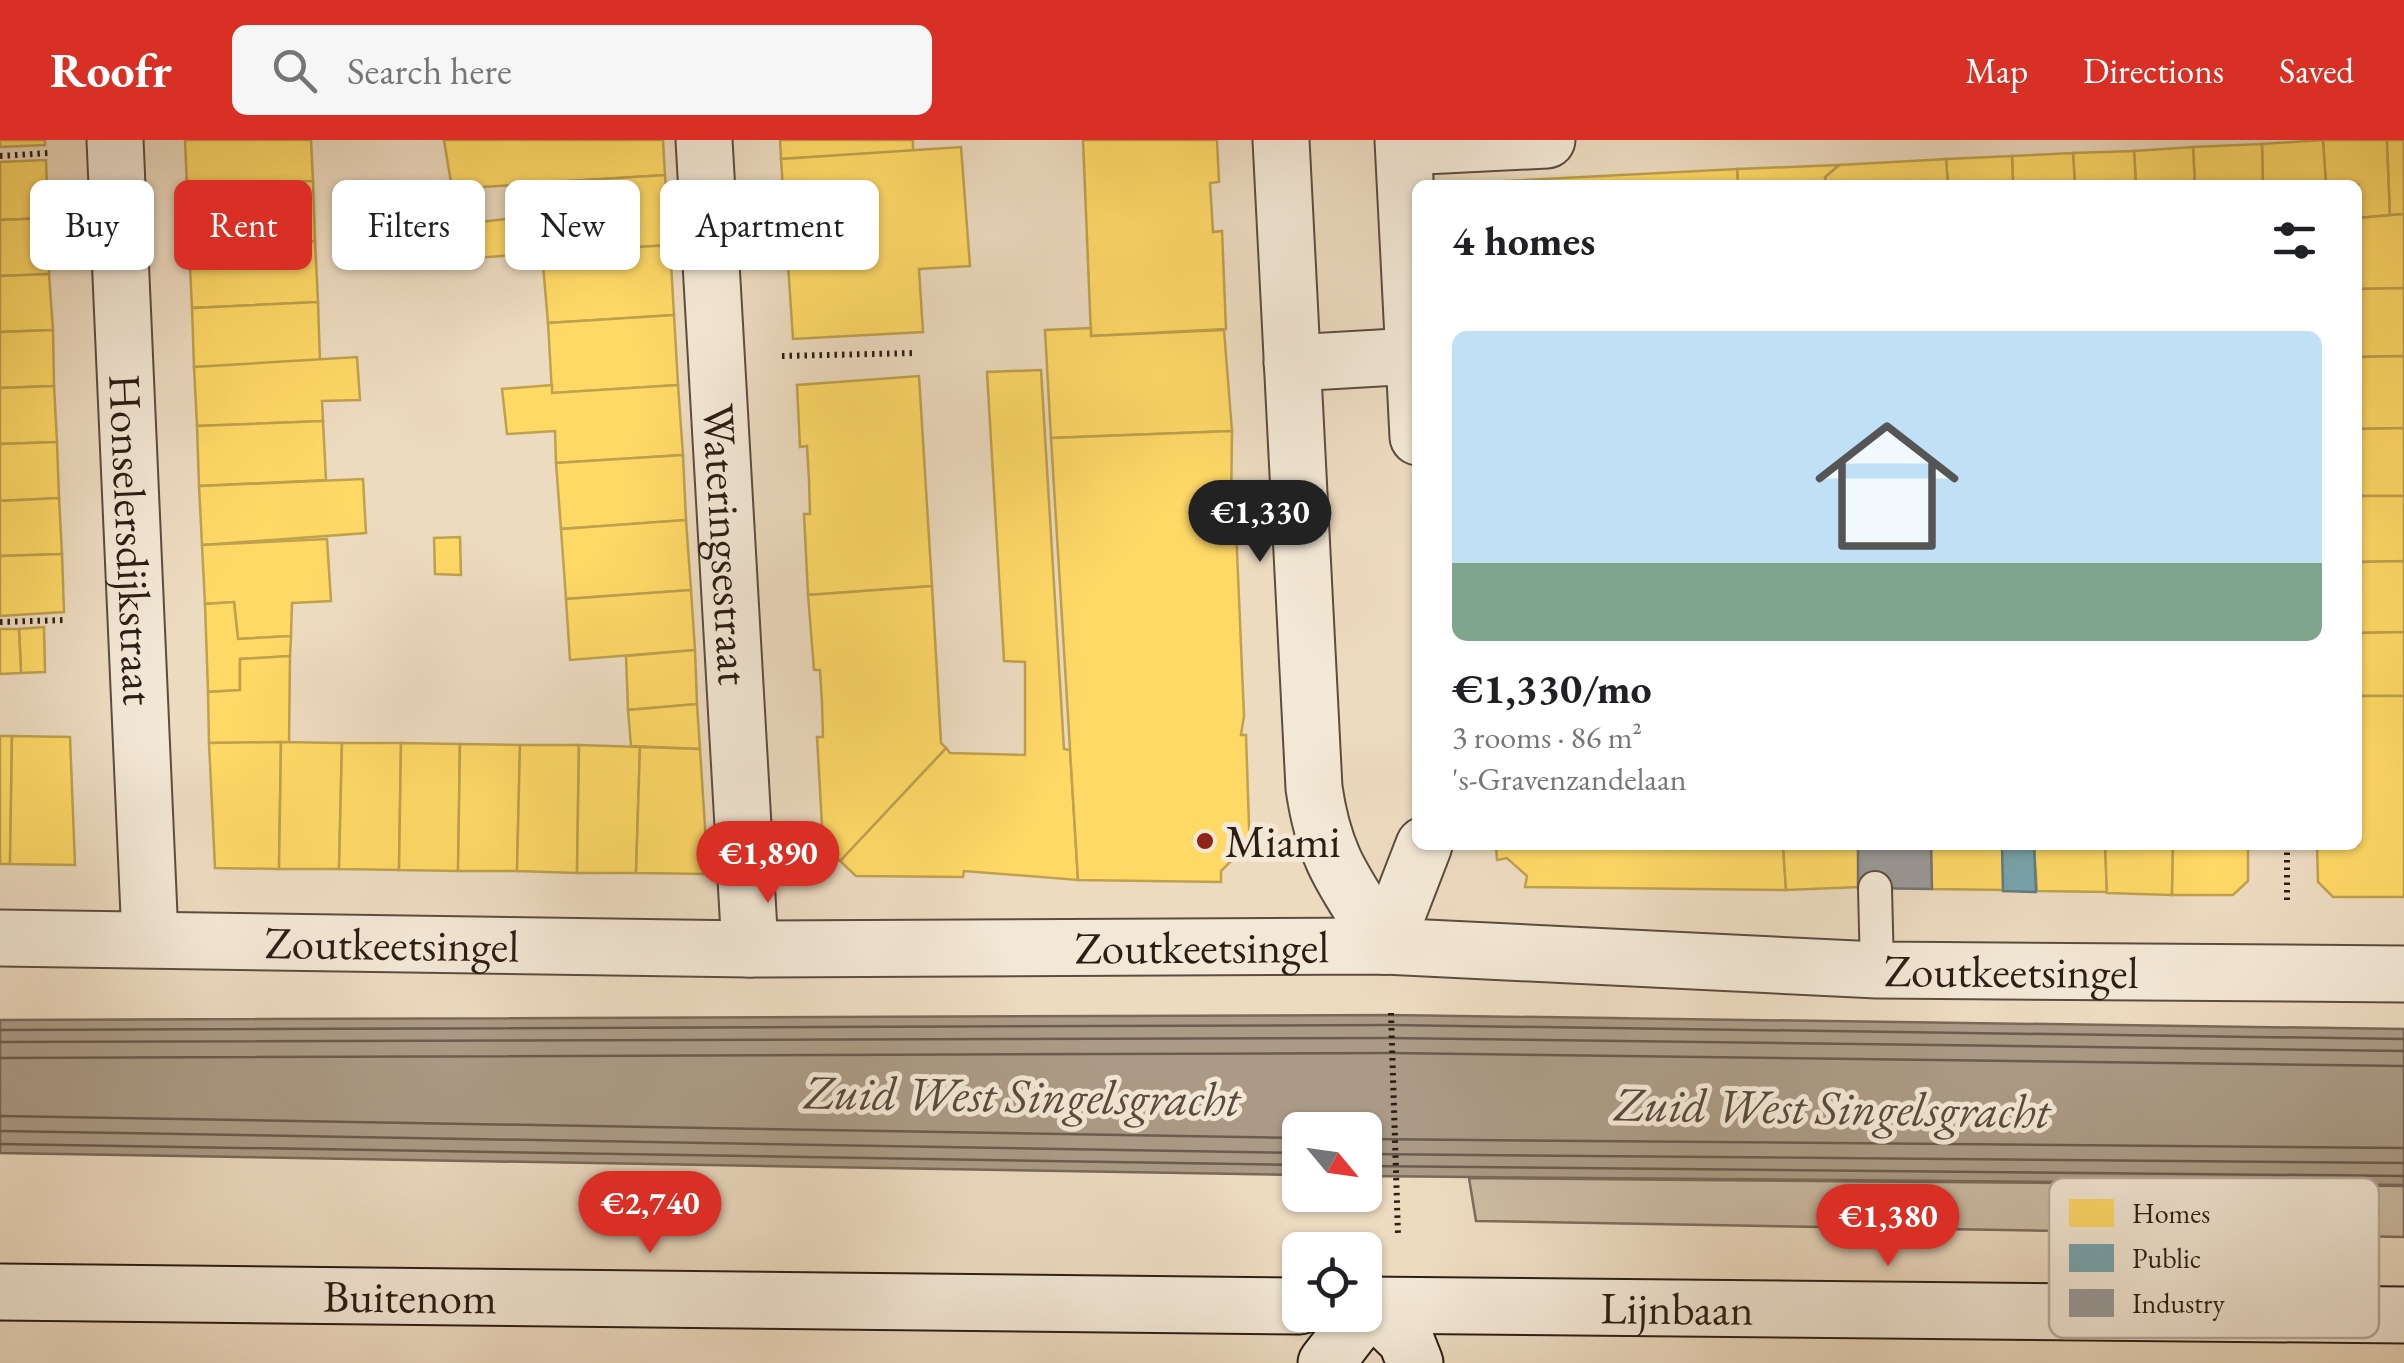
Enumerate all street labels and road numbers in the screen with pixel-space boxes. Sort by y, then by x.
street label: Honselersdijkstraat [96,373,169,706]
street label: Wateringsestraat [690,402,764,687]
street label: Zoutkeetsingel [264,913,520,975]
street label: Zoutkeetsingel [1075,917,1329,976]
street label: Zoutkeetsingel [1884,941,2139,1001]
street label: Buitenom [323,1266,497,1326]
street label: Lijnbaan [1600,1278,1754,1338]

